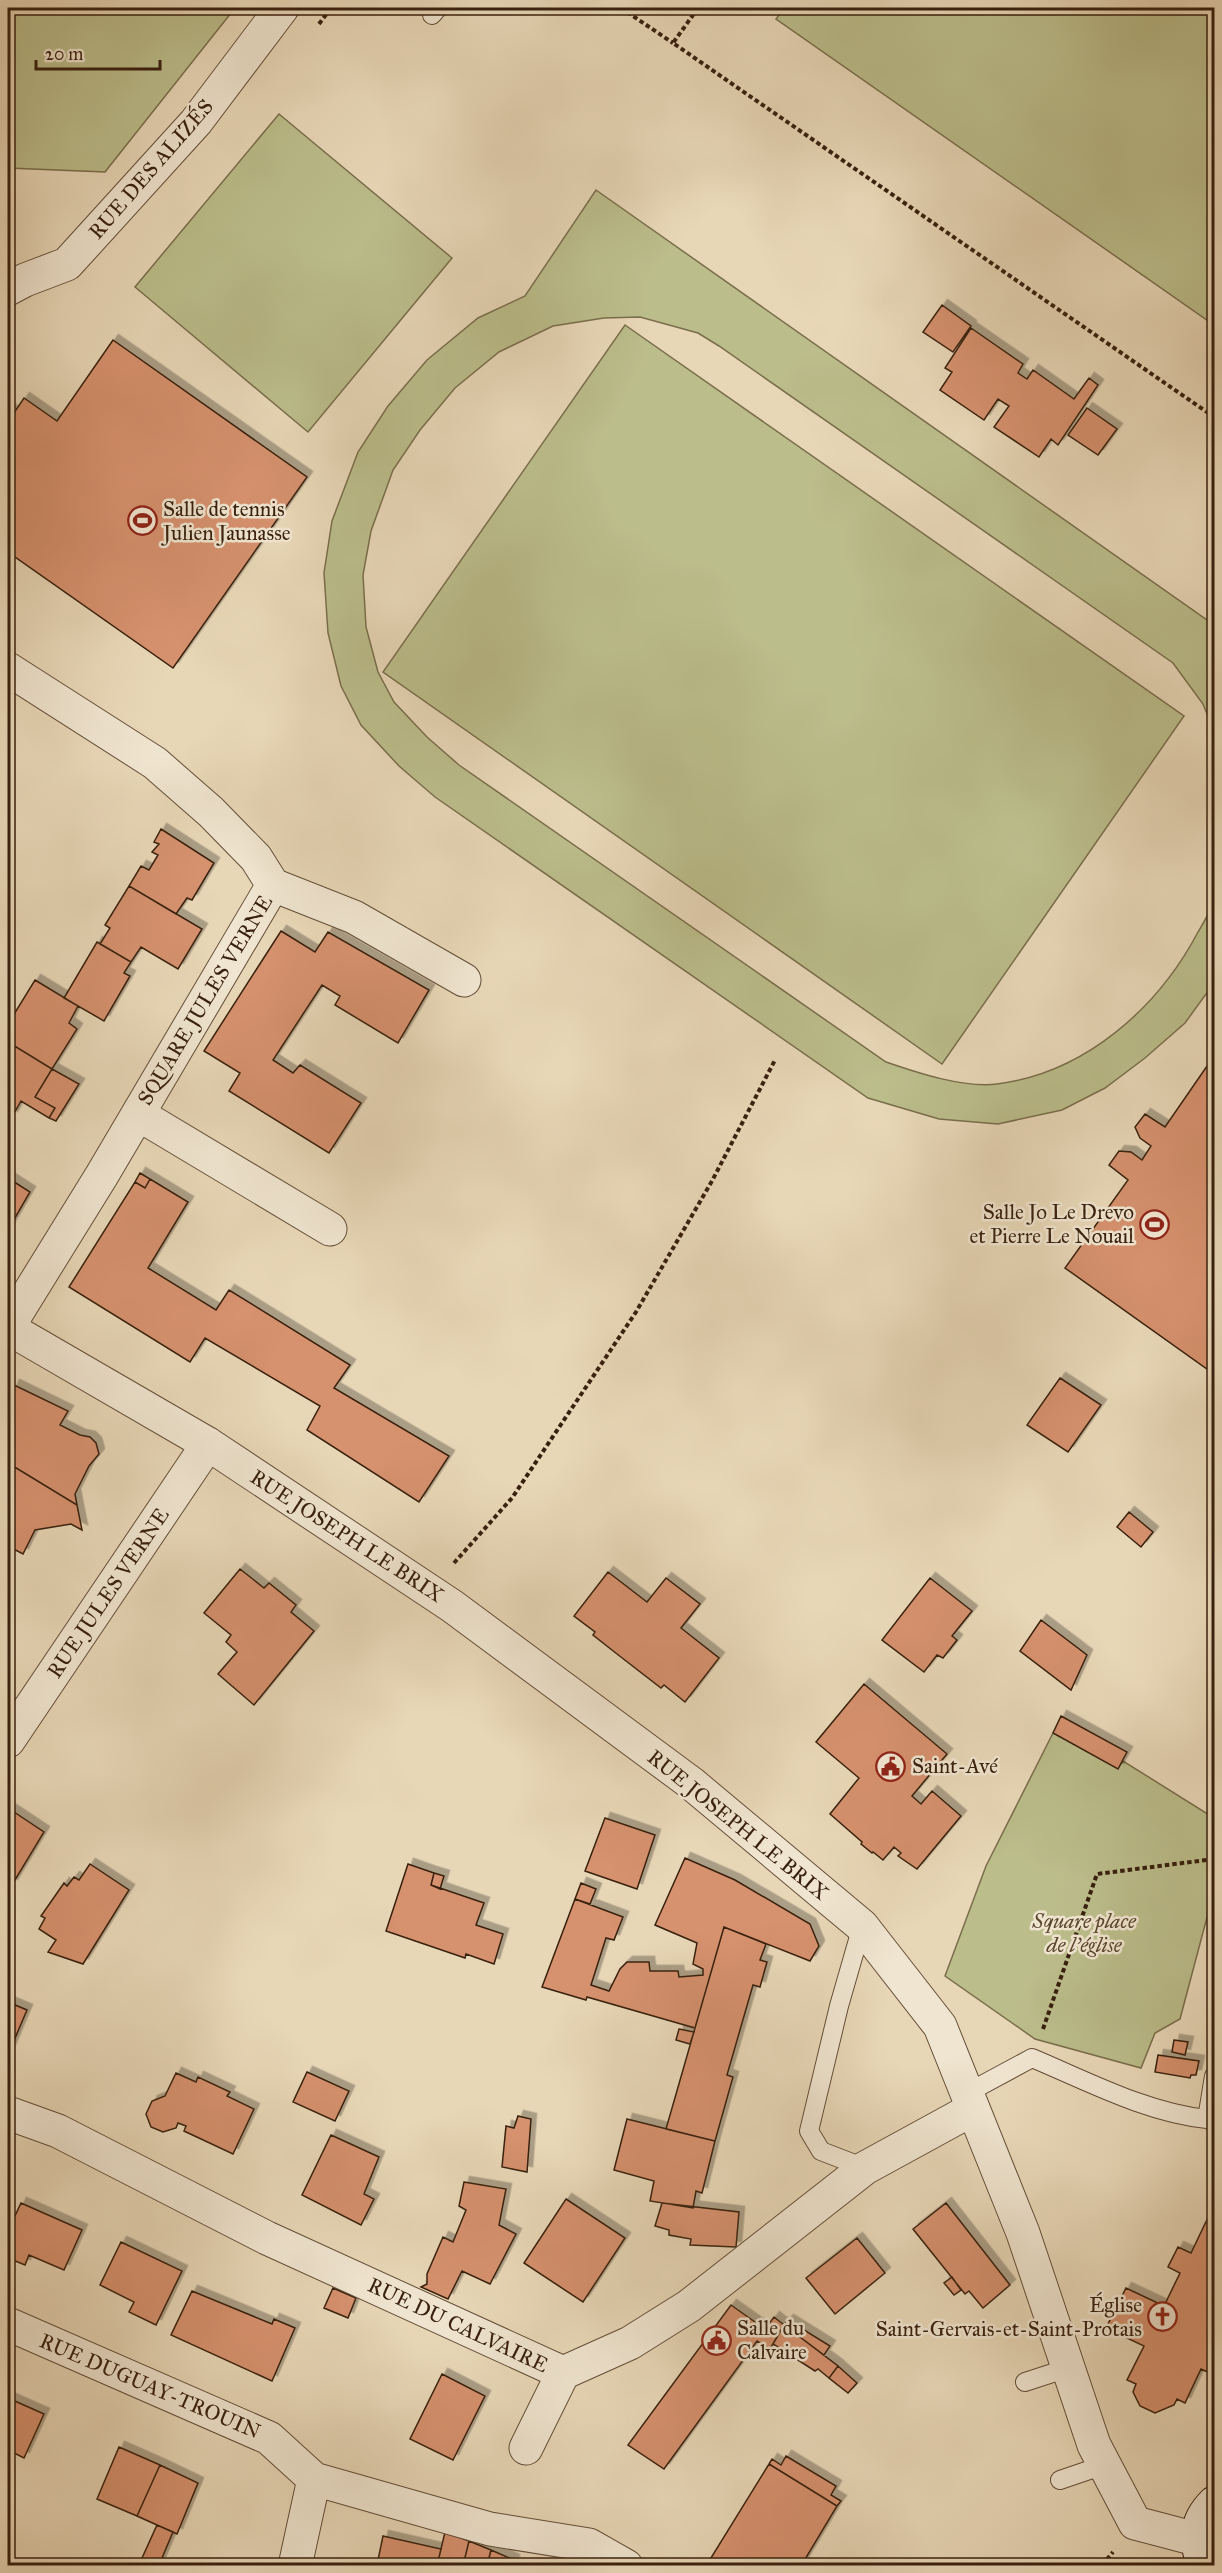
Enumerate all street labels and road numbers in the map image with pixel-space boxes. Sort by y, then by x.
street label: RUE DES ALIZÉS [82,93,219,244]
street label: SQUARE JULES VERNE [132,890,278,1110]
street label: RUE JOSEPH LE BRIX [246,1464,448,1608]
street label: RUE JULES VERNE [41,1503,175,1683]
street label: RUE JOSEPH LE BRIX [642,1744,834,1906]
street label: RUE DU CALVAIRE [364,2272,552,2378]
street label: RUE DUGUAY-TROUIN [36,2328,265,2444]

